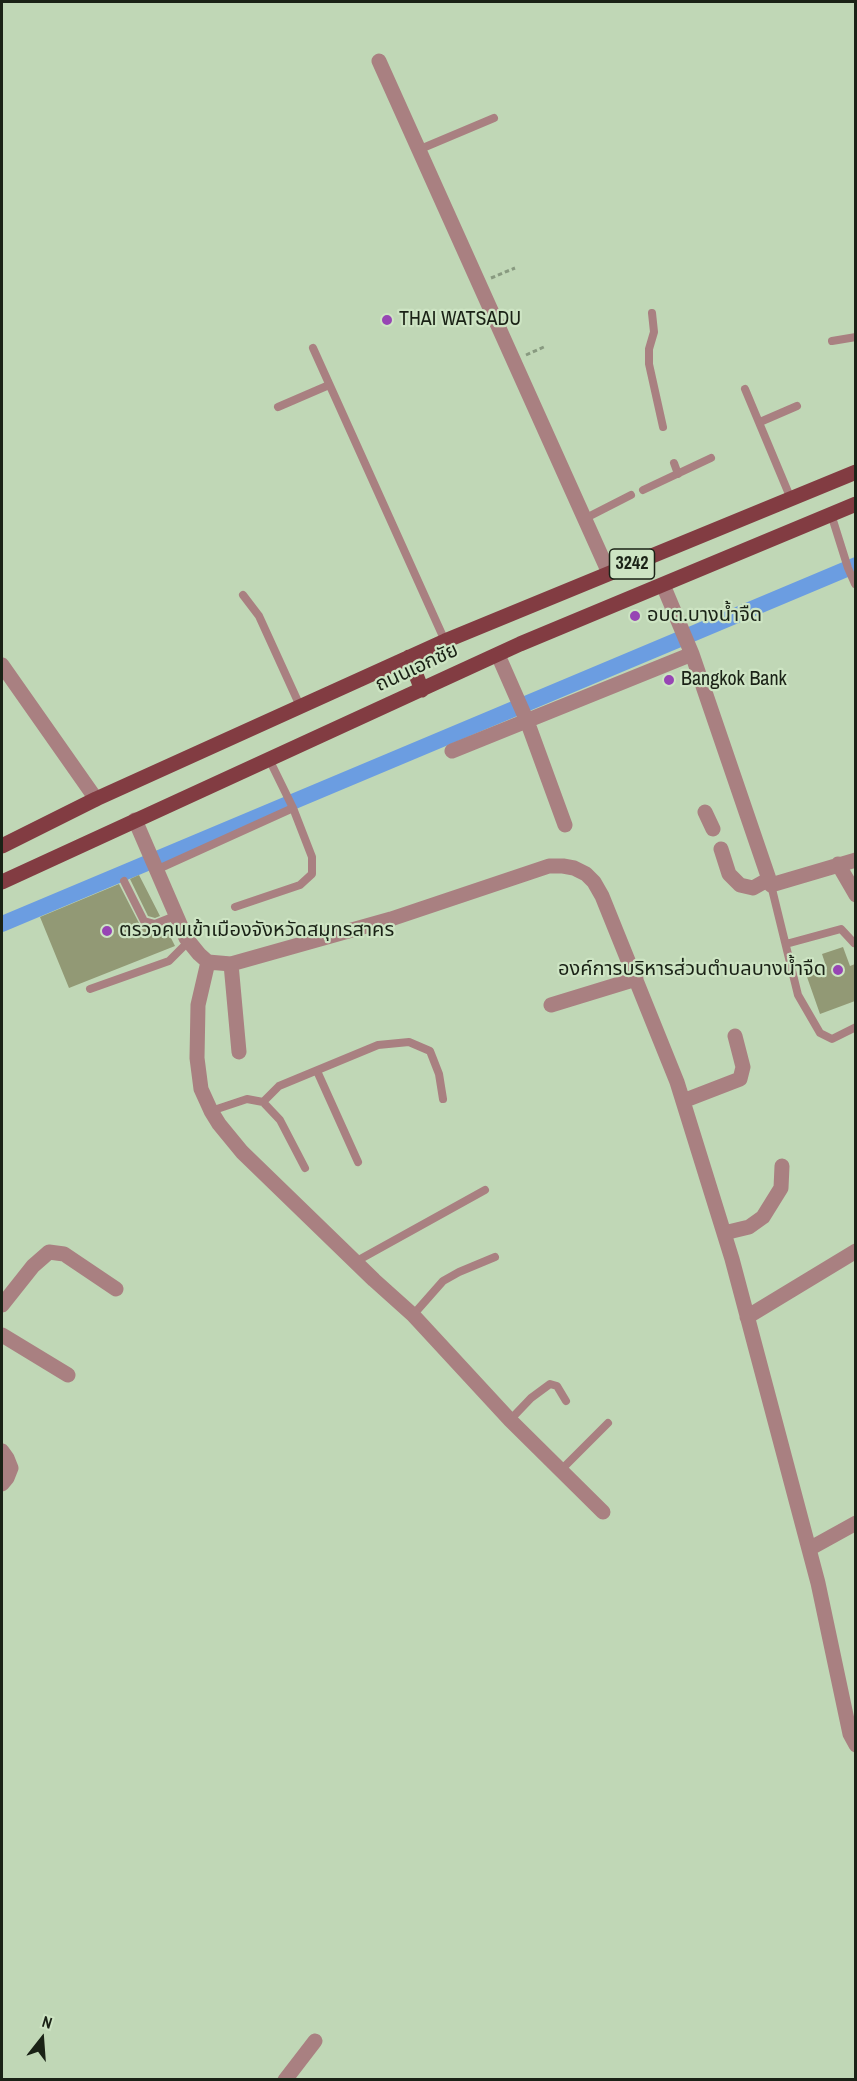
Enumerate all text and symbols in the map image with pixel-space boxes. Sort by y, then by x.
place label: THAI WATSADU [399,308,521,332]
marker: THAI WATSADU [380,313,394,327]
road number: 3242 [610,549,654,579]
place label: อบต.บางน้ำจืด [647,604,762,628]
marker: อบต.บางน้ำจืด [628,609,642,623]
street label: ถนนเอกชัย [372,638,462,698]
place label: Bangkok Bank [681,668,787,692]
marker: Bangkok Bank [662,673,676,687]
place label: ตรวจคนเข้าเมืองจังหวัดสมุทรสาคร [119,919,394,943]
marker: ตรวจคนเข้าเมืองจังหวัดสมุทรสาคร [100,924,114,938]
place label: องค์การบริหารส่วนตำบลบางน้ำจืด [558,958,826,982]
marker: องค์การบริหารส่วนตำบลบางน้ำจืด [831,963,845,977]
north arrow [12,2009,72,2069]
text: N [40,2010,55,2034]

